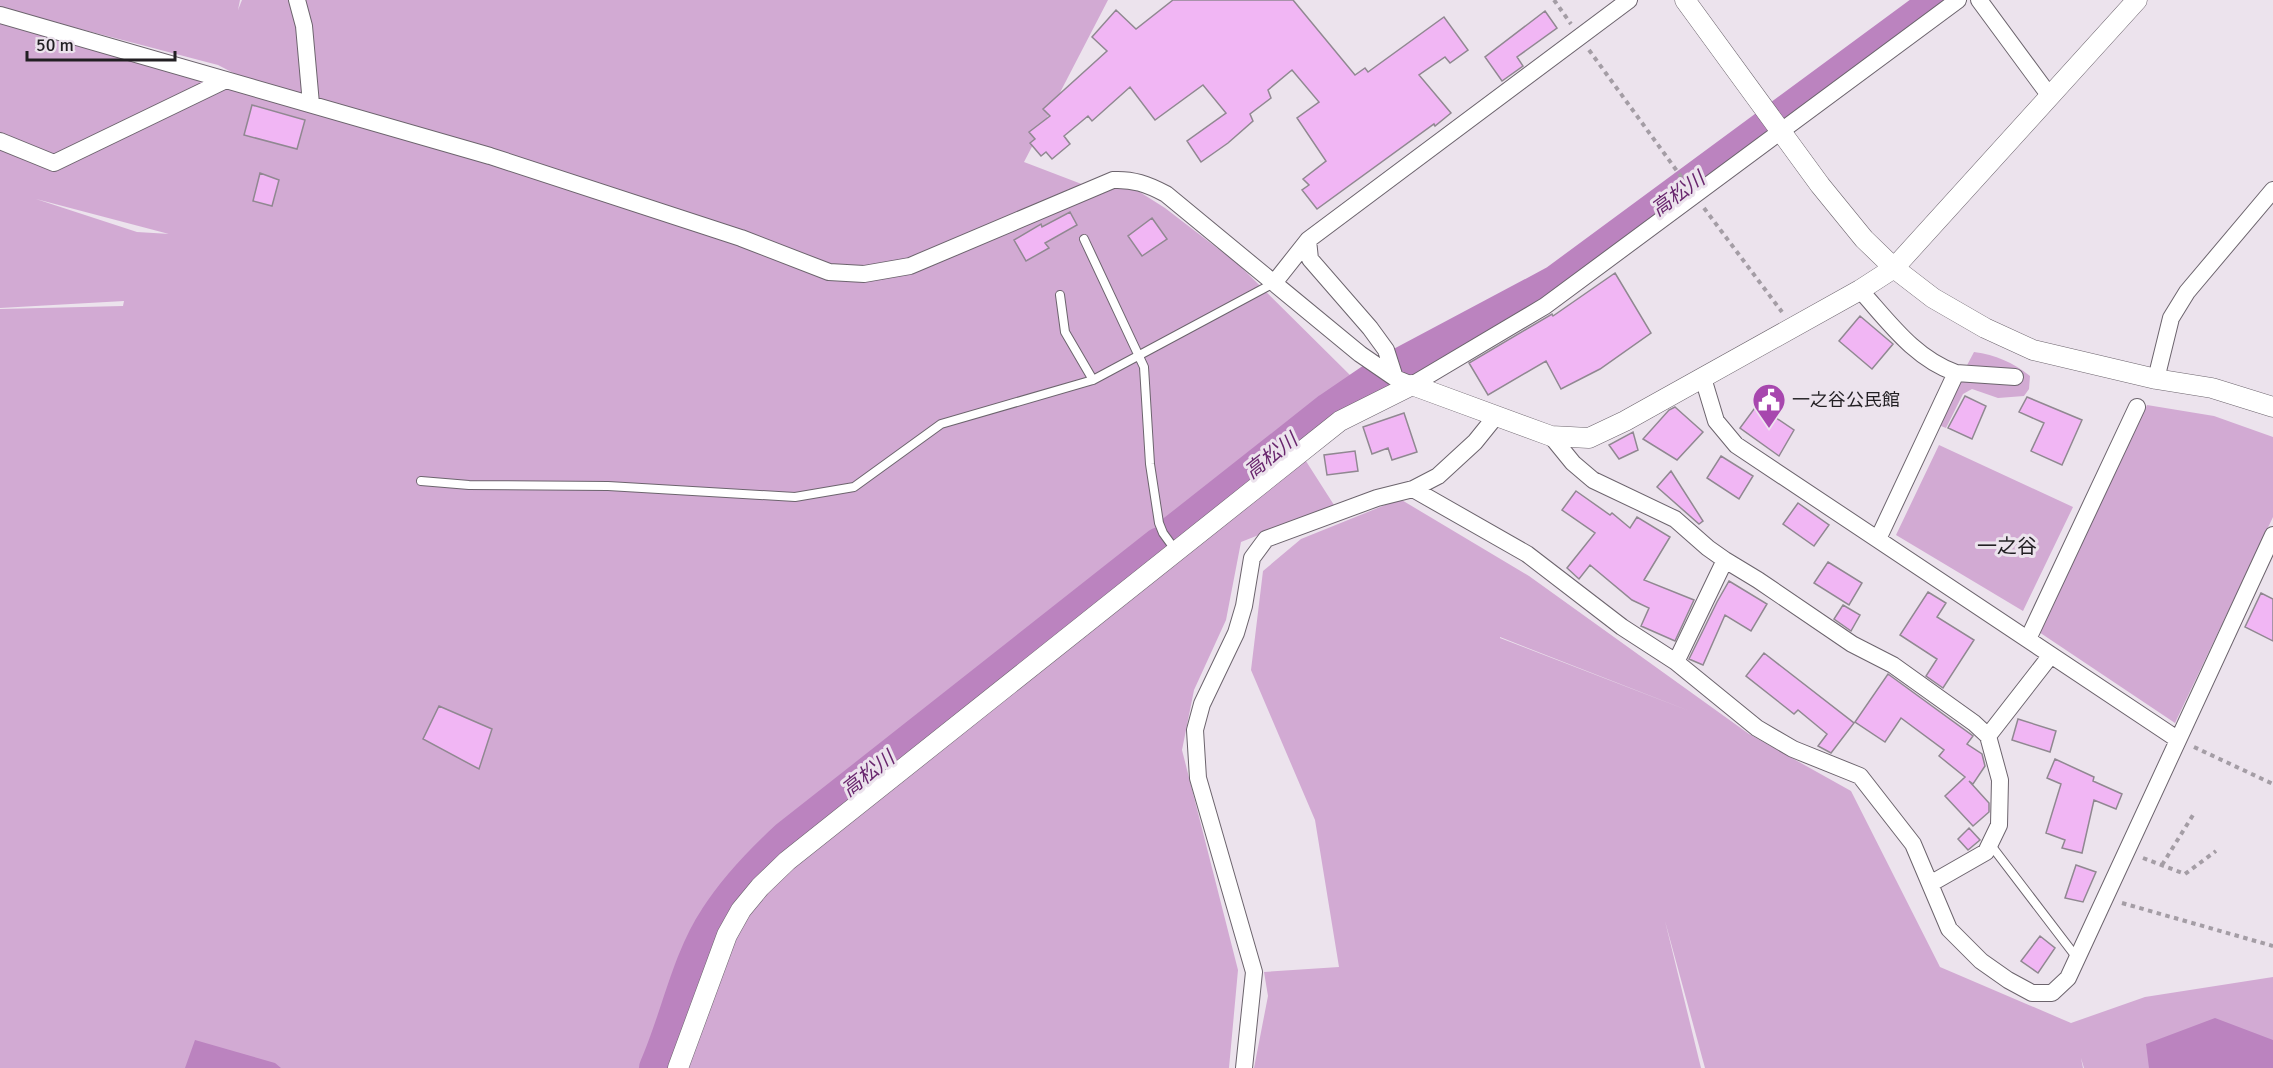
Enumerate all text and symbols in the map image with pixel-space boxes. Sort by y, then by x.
scale bar [27,24,176,62]
text: 50 m [36,34,74,56]
water label: 高松川 [1646,165,1711,222]
public building icon: 一之谷公民館 [1751,382,1787,429]
place label: 一之谷公民館 [1792,389,1900,411]
water label: 高松川 [1240,426,1304,484]
district label: 一之谷 [1977,534,2037,559]
water label: 高松川 [837,744,901,802]

